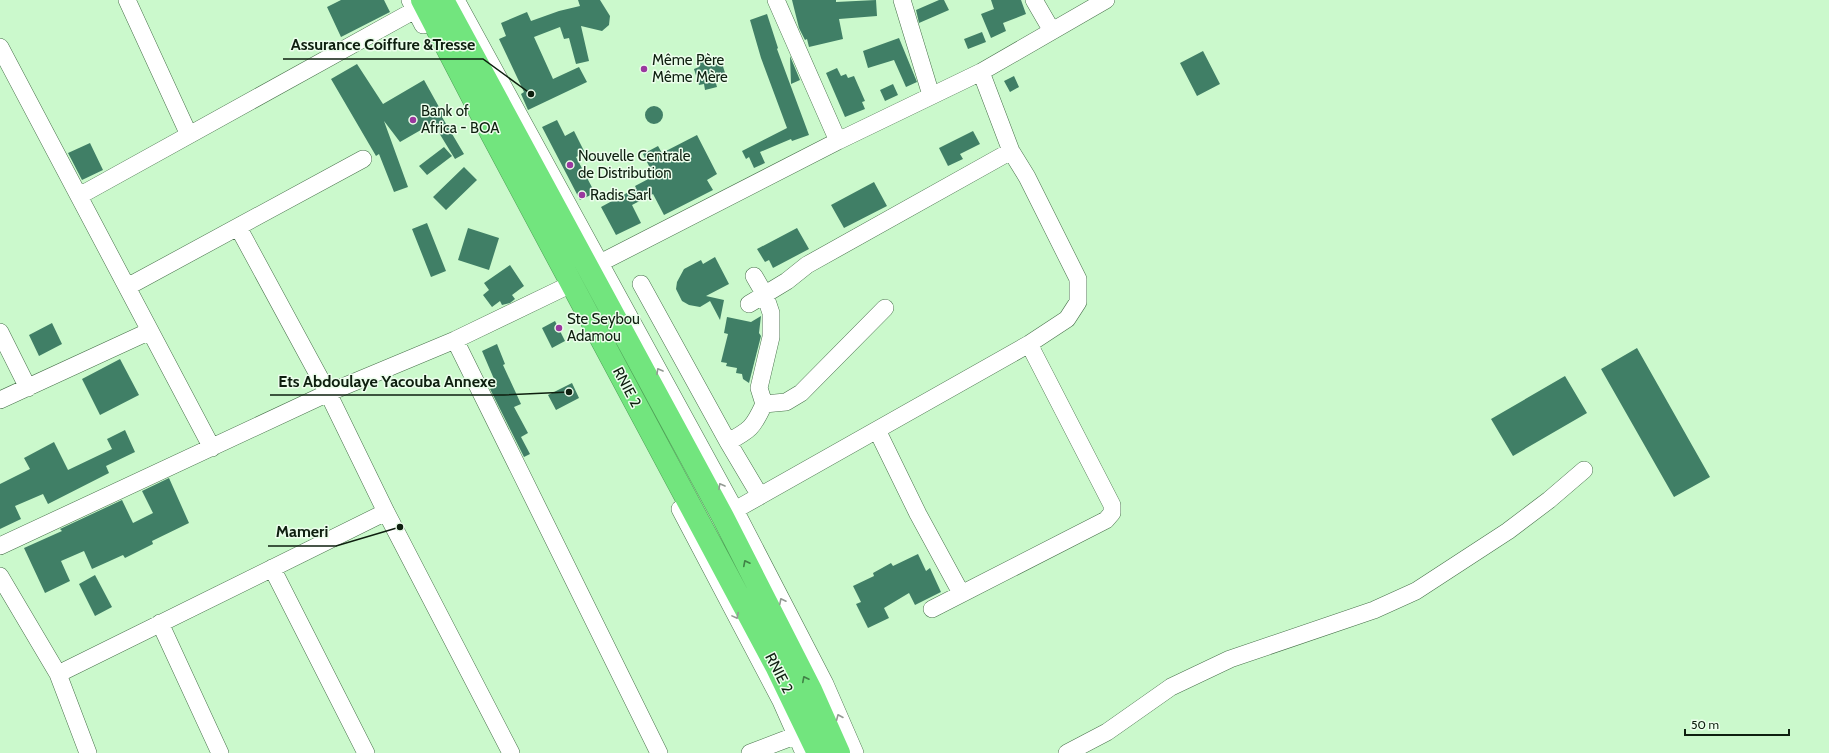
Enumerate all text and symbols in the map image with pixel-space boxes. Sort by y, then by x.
callout: Assurance Coiffure &Tresse [283,31,483,59]
text: Assurance Coiffure &Tresse [291,35,475,54]
place label: Même Père Même Mère [652,51,728,86]
marker: Même Père Même Mère [639,64,649,74]
place label: Bank of Africa - BOA [421,102,500,137]
marker: Bank of Africa - BOA [408,115,418,125]
place label: Nouvelle Centrale de Distribution [578,147,691,182]
marker: Nouvelle Centrale de Distribution [565,160,575,170]
place label: Radis Sarl [590,186,652,204]
marker: Radis Sarl [577,190,587,200]
place label: Ste Seybou Adamou [567,310,640,345]
marker: Ste Seybou Adamou [554,323,564,333]
street label: RNIE 2 [609,364,645,410]
callout: Ets Abdoulaye Yacouba Annexe [270,367,504,395]
one-way arrow [656,368,664,376]
text: Ets Abdoulaye Yacouba Annexe [278,372,496,391]
one-way arrow [719,482,726,490]
callout: Mameri [268,518,336,546]
text: Mameri [276,522,328,541]
one-way arrow [743,560,751,568]
one-way arrow [779,597,787,605]
one-way arrow [731,612,739,619]
street label: RNIE 2 [761,650,797,696]
one-way arrow [802,676,810,684]
scale bar [1685,711,1789,737]
one-way arrow [836,714,844,721]
text: 50 m [1691,717,1719,732]

